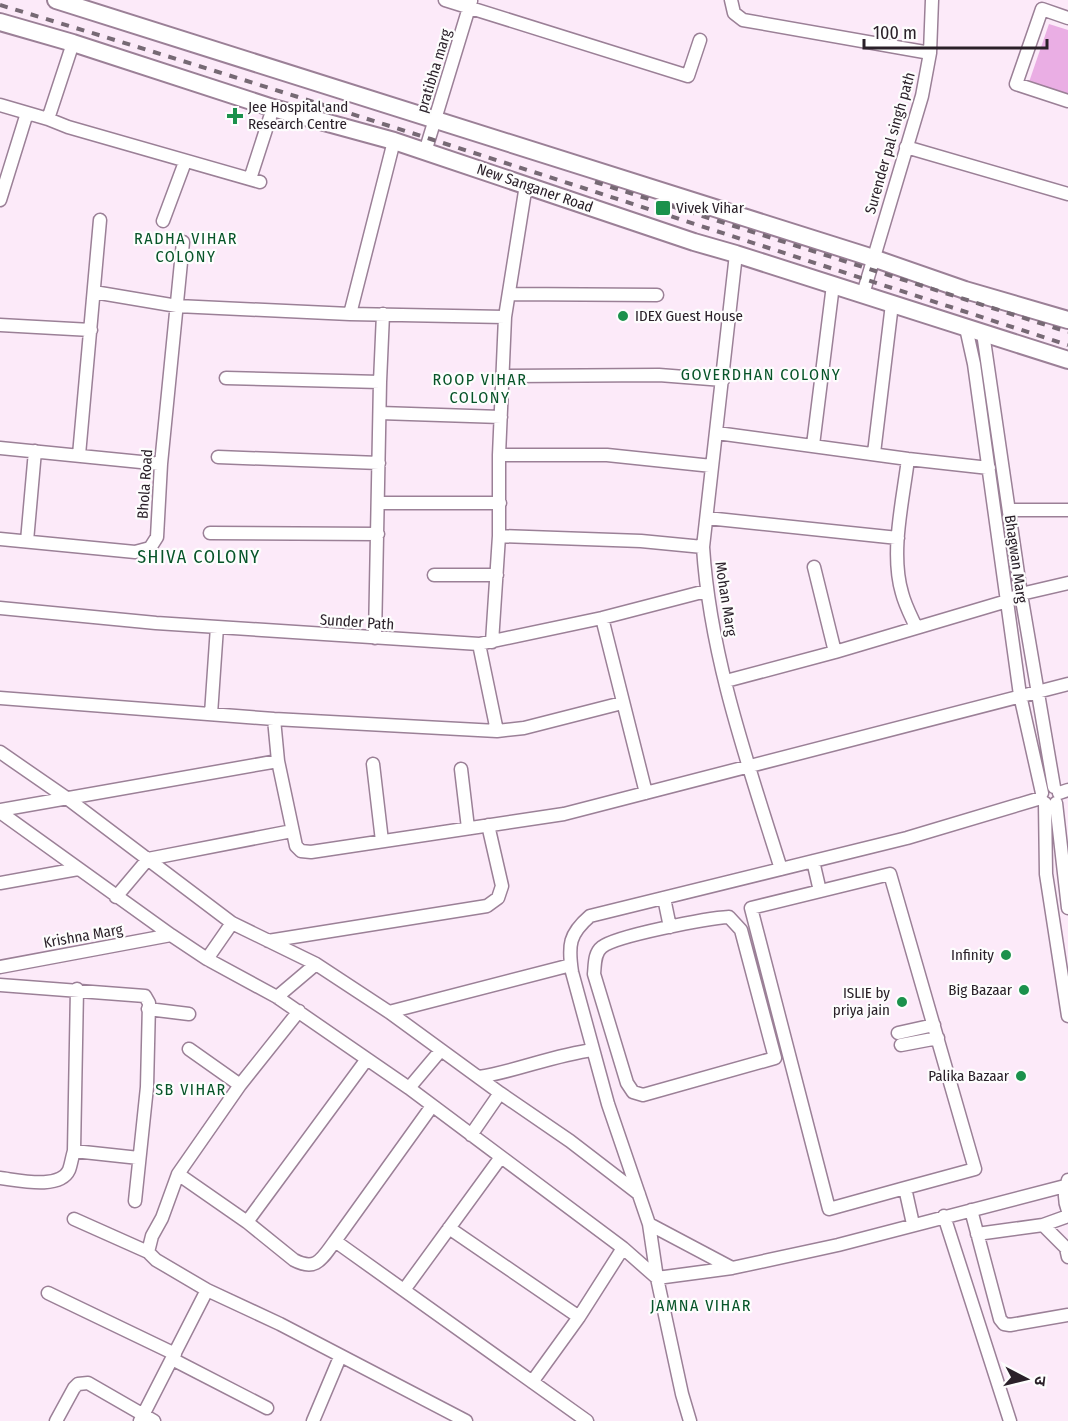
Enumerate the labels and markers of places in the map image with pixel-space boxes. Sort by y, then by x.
place label: Jee Hospital and Research Centre [248,98,348,133]
marker: Jee Hospital and Research Centre [226,107,244,125]
marker: Vivek Vihar [654,199,672,217]
place label: Vivek Vihar [676,199,745,217]
place label: IDEX Guest House [635,307,743,325]
marker: IDEX Guest House [616,309,630,323]
place label: Infinity [951,946,994,964]
marker: Infinity [999,948,1013,962]
place label: Big Bazaar [948,981,1013,999]
marker: Big Bazaar [1017,983,1031,997]
place label: ISLIE by priya jain [833,984,890,1019]
marker: ISLIE by priya jain [895,995,909,1009]
place label: Palika Bazaar [928,1067,1010,1085]
marker: Palika Bazaar [1014,1069,1028,1083]

